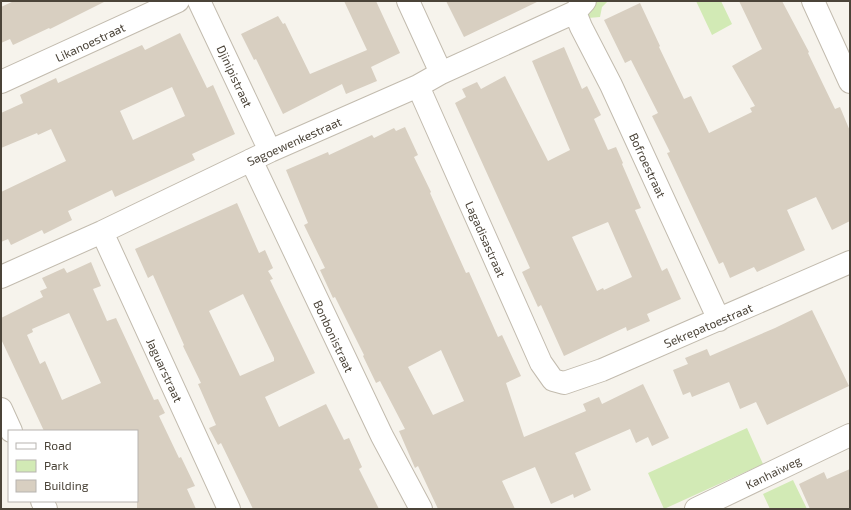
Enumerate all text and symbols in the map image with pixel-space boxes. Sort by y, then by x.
street label: Likanoestraat [53,20,127,64]
street label: Djinipistraat [214,43,256,110]
street label: Sagoewenkestraat [245,114,344,168]
street label: Bofroestraat [627,130,669,200]
street label: Lagadisastraat [463,199,509,280]
street label: Bonbonistraat [311,298,357,375]
street label: Sekrepatoestraat [662,300,755,350]
street label: Jaguarstraat [144,336,186,405]
legend [8,430,138,502]
text: Road [44,438,72,452]
street label: Kanhaiweg [743,452,803,491]
text: Park [44,458,69,472]
text: Building [44,478,89,492]

